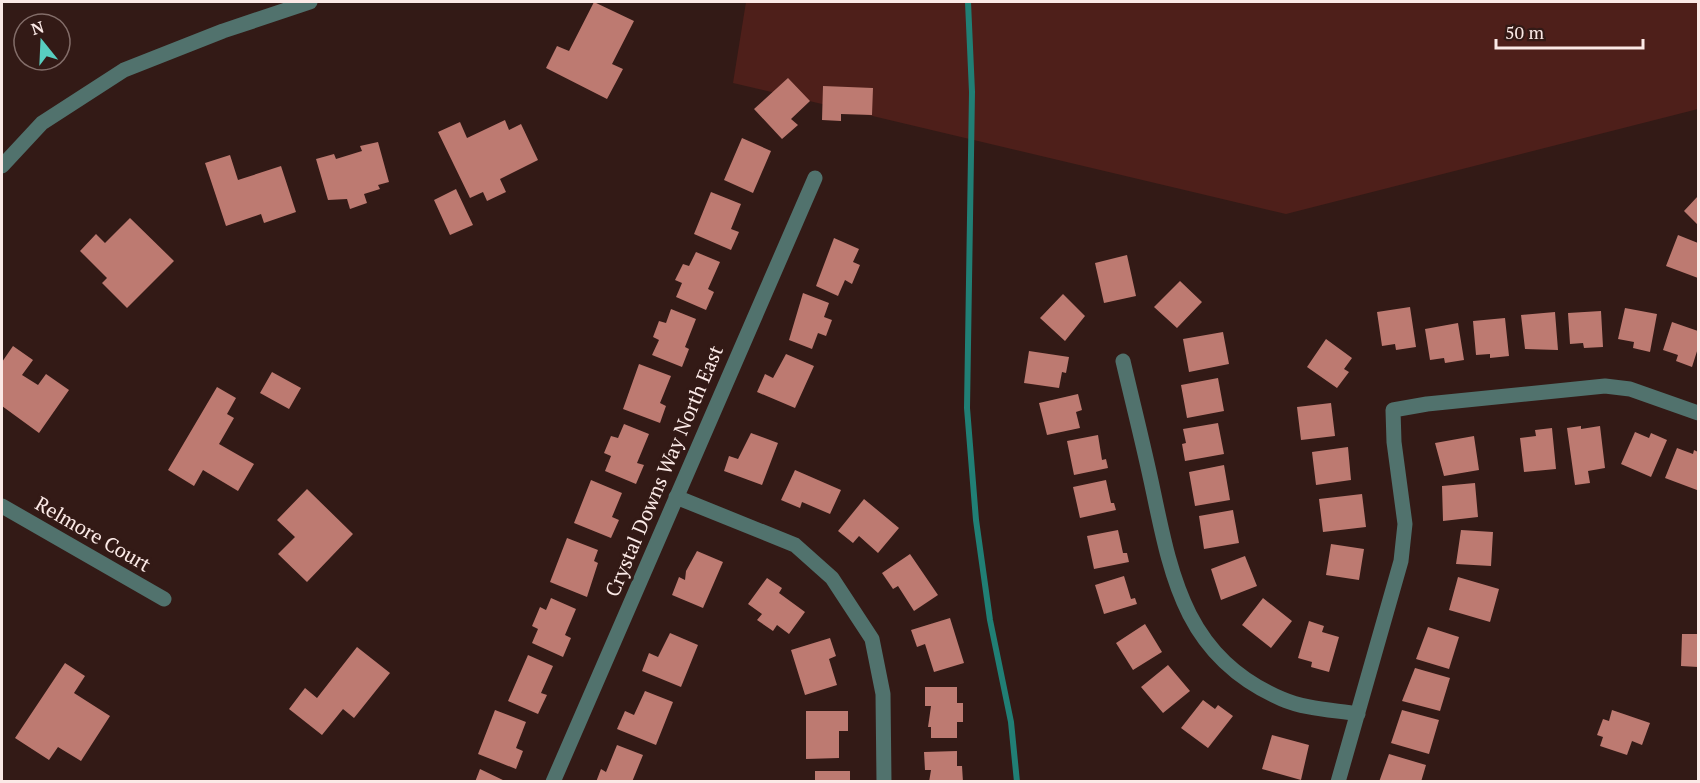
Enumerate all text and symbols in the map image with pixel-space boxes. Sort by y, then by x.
north arrow [12,12,72,72]
scale bar [1496,12,1643,50]
text: N [28,15,47,40]
text: 50 m [1505,20,1545,44]
street label: Crystal Downs Way North East [598,340,729,601]
street label: Relmore Court [30,490,157,578]

